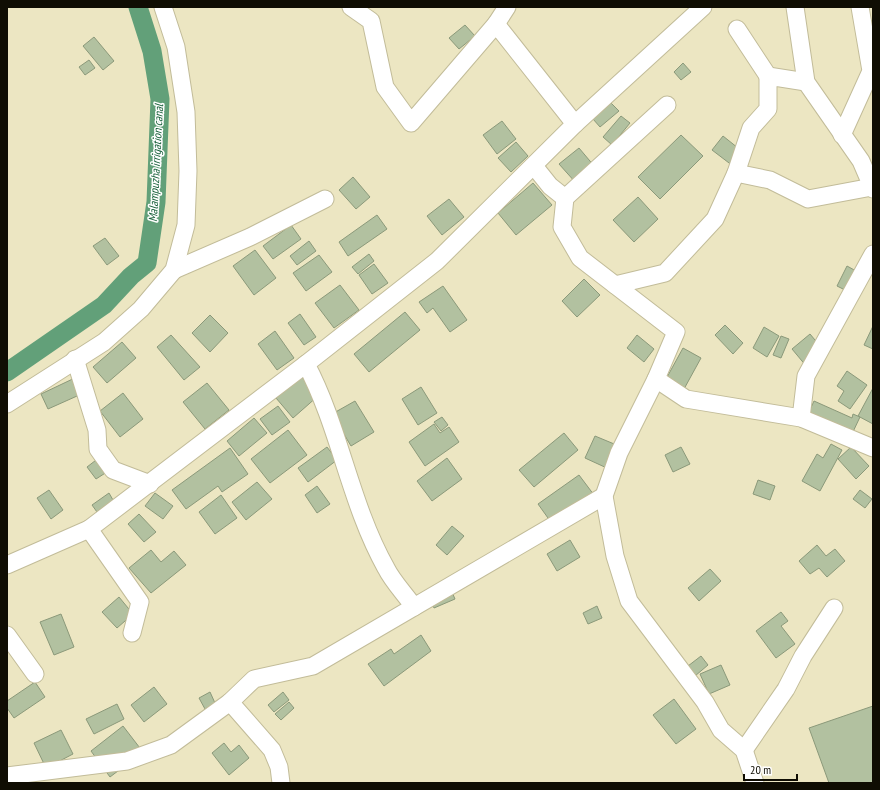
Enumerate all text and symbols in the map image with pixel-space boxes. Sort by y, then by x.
water label: Malampuzha irrigation canal [145,103,166,222]
scale bar [744,756,797,782]
text: 20 m [750,762,771,777]

